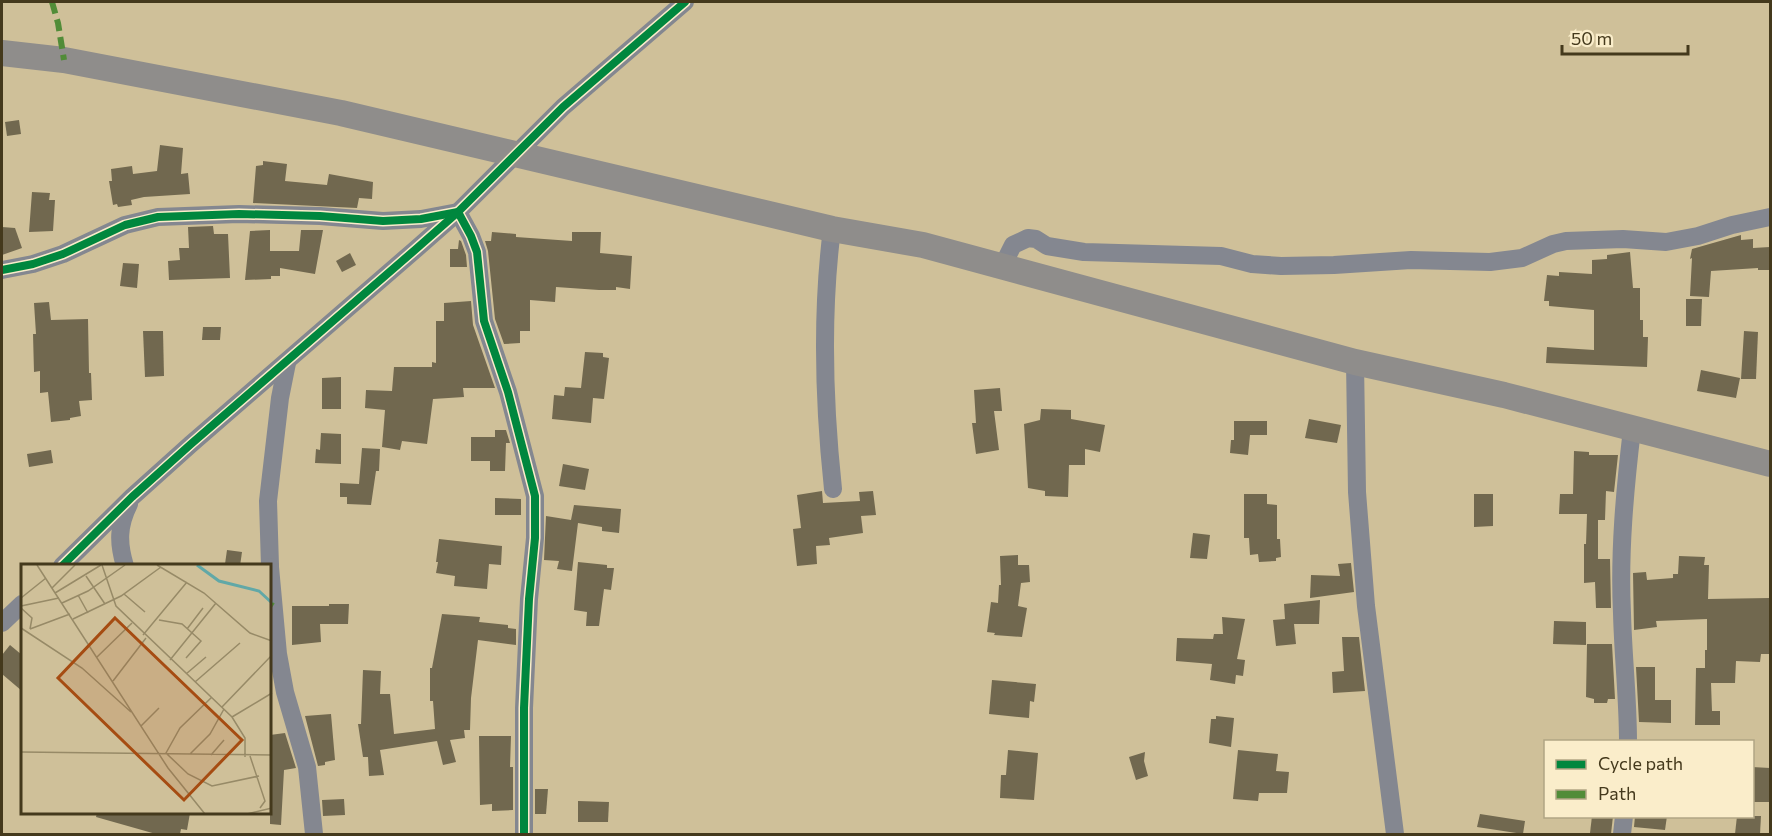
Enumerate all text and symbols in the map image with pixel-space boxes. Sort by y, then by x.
scale bar [1562,18,1688,56]
text: 50 m [1571,27,1612,49]
inset map [21,564,272,815]
legend [1544,740,1754,818]
text: Cycle path [1598,752,1683,774]
text: Path [1598,782,1636,804]

